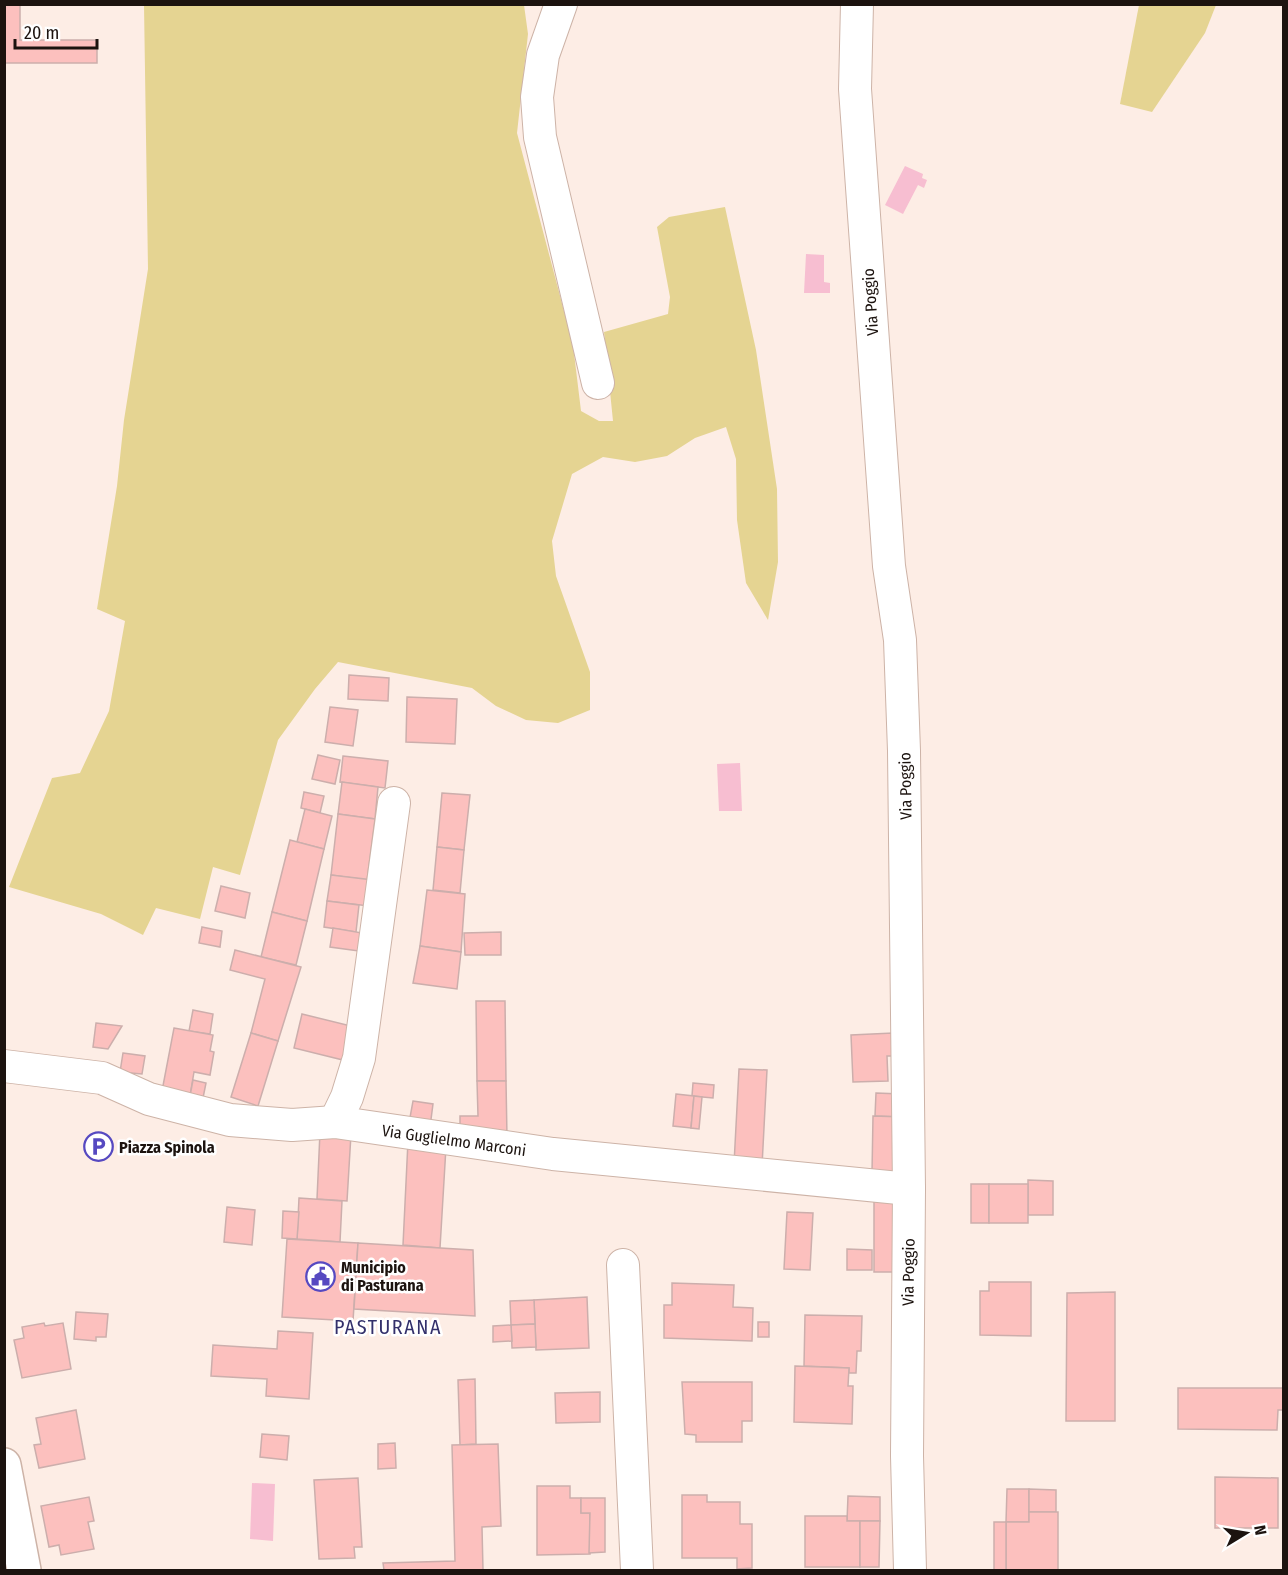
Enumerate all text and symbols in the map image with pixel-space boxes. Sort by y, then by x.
scale bar [15,12,98,50]
text: 20 m [24,22,59,44]
street label: Via Poggio [859,268,882,336]
street label: Via Poggio [895,752,916,820]
street label: Via Guglielmo Marconi [381,1121,527,1160]
parking icon: Piazza Spinola [82,1131,114,1163]
place label: Piazza Spinola [119,1138,215,1157]
street label: Via Poggio [898,1238,919,1306]
place label: Municipio di Pasturana [341,1258,424,1295]
public building icon: Municipio di Pasturana [304,1260,336,1292]
district label: PASTURANA [334,1315,442,1339]
north arrow [1216,1503,1276,1563]
text: N [1250,1524,1270,1537]

